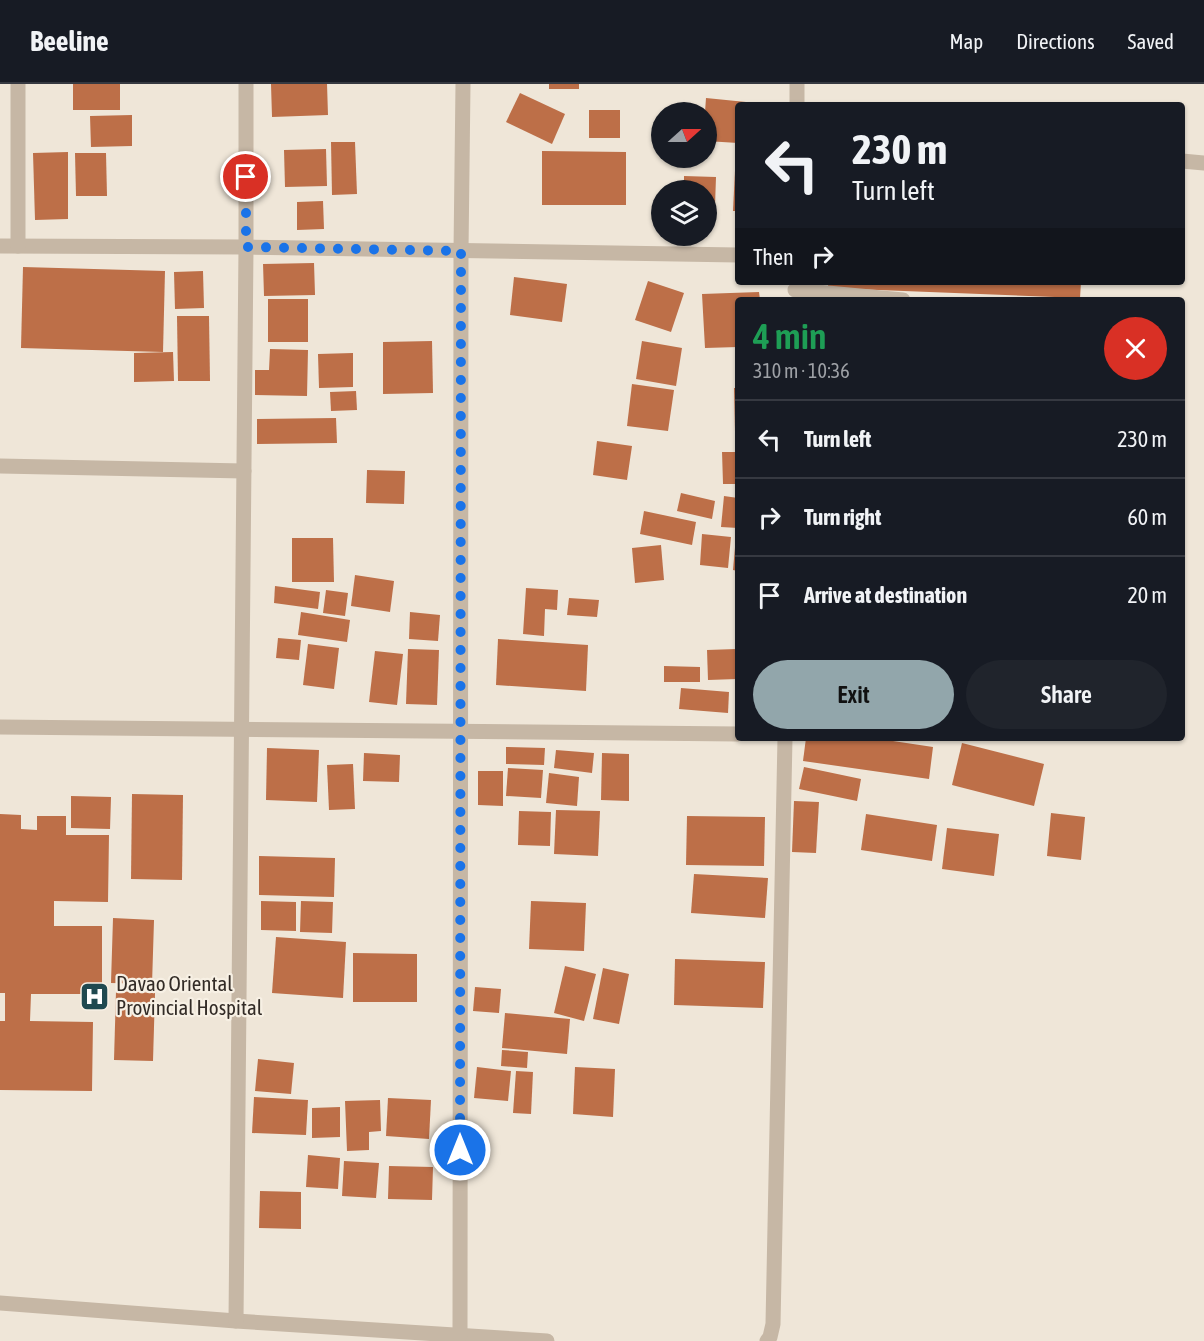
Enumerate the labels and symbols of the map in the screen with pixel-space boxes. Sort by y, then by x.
north arrow [651,102,717,168]
pin [220,151,271,202]
place label: Davao Oriental Provincial Hospital [116,971,263,1019]
hospital icon: Davao Oriental Provincial Hospital [79,980,111,1012]
position arrow [428,1118,492,1182]

